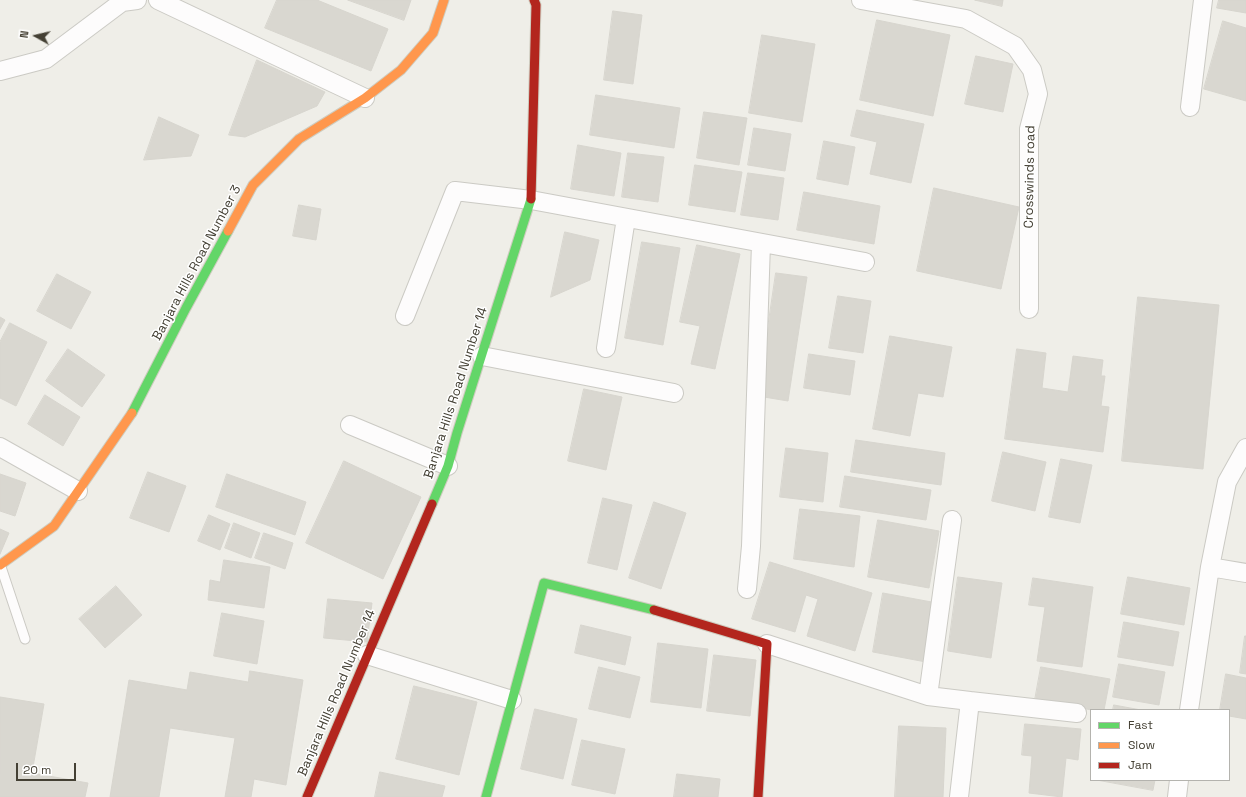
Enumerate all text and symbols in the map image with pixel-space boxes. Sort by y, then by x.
north arrow [16,16,56,56]
text: N [17,30,32,39]
street label: Crosswinds road [1021,125,1039,229]
street label: Banjara Hills Road Number 3 [149,183,245,343]
street label: Banjara Hills Road Number 14 [421,305,491,481]
street label: Banjara Hills Road Number 14 [295,607,379,779]
legend [1090,709,1230,781]
text: Fast [1128,717,1153,733]
text: Slow [1128,737,1155,753]
scale bar [18,755,78,781]
text: Jam [1128,757,1152,773]
text: 20 m [23,762,51,778]

